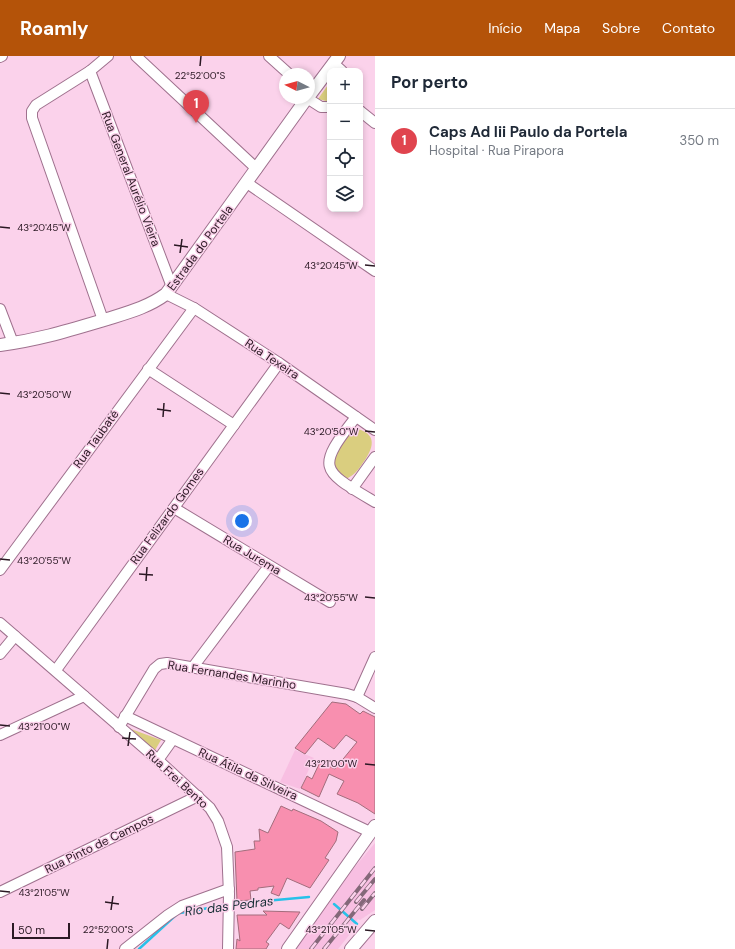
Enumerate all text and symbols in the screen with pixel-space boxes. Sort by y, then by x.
text: Roamly [20,16,89,41]
text: Início [488,19,522,37]
text: Mapa [544,19,580,37]
text: Sobre [602,19,640,37]
text: Contato [662,19,715,37]
north arrow [279,68,315,104]
map controls [327,68,363,212]
button: + [327,68,363,104]
text: 22°52'00"S [175,69,226,82]
text: Por perto [391,71,468,93]
pin: 1 [183,90,209,123]
button: − [327,104,363,140]
street label: Rua General Aurélio Vieira [98,109,164,249]
text: Caps Ad Iii Paulo da Portela [429,122,627,142]
text: 1 [402,132,406,149]
text: 350 m [679,132,719,149]
button: locate [327,140,363,176]
text: Hospital · Rua Pirapora [429,142,564,159]
button: layers [327,176,363,212]
street label: Estrada do Portela [164,202,236,294]
text: 43°20'45"W [17,221,71,234]
text: 43°20'45"W [304,259,358,272]
street label: Rua Texeira [242,335,302,383]
text: 43°20'50"W [17,388,72,401]
street label: Rua Taubaté [69,407,123,471]
text: 43°20'50"W [304,425,359,438]
street label: Rua Felizardo Gomes [126,464,208,568]
your location [232,511,252,531]
street label: Rua Jurema [220,531,284,579]
text: 43°20'55"W [17,554,71,567]
text: 43°20'55"W [304,591,358,604]
street label: Rua Fernandes Marinho [167,657,297,693]
text: 43°21'00"W [18,720,70,733]
street label: Rua Átila da Silveira [196,744,300,804]
street label: Rua Frei Bento [142,746,212,812]
text: 43°21'00"W [305,757,357,770]
street label: Rua Pinto de Campos [42,811,156,877]
text: 43°21'05"W [18,886,70,899]
water label: Rio das Pedras [184,892,274,920]
scale bar [12,921,70,940]
text: 50 m [18,923,45,937]
text: 22°52'00"S [83,923,134,936]
text: 43°21'05"W [305,923,357,936]

